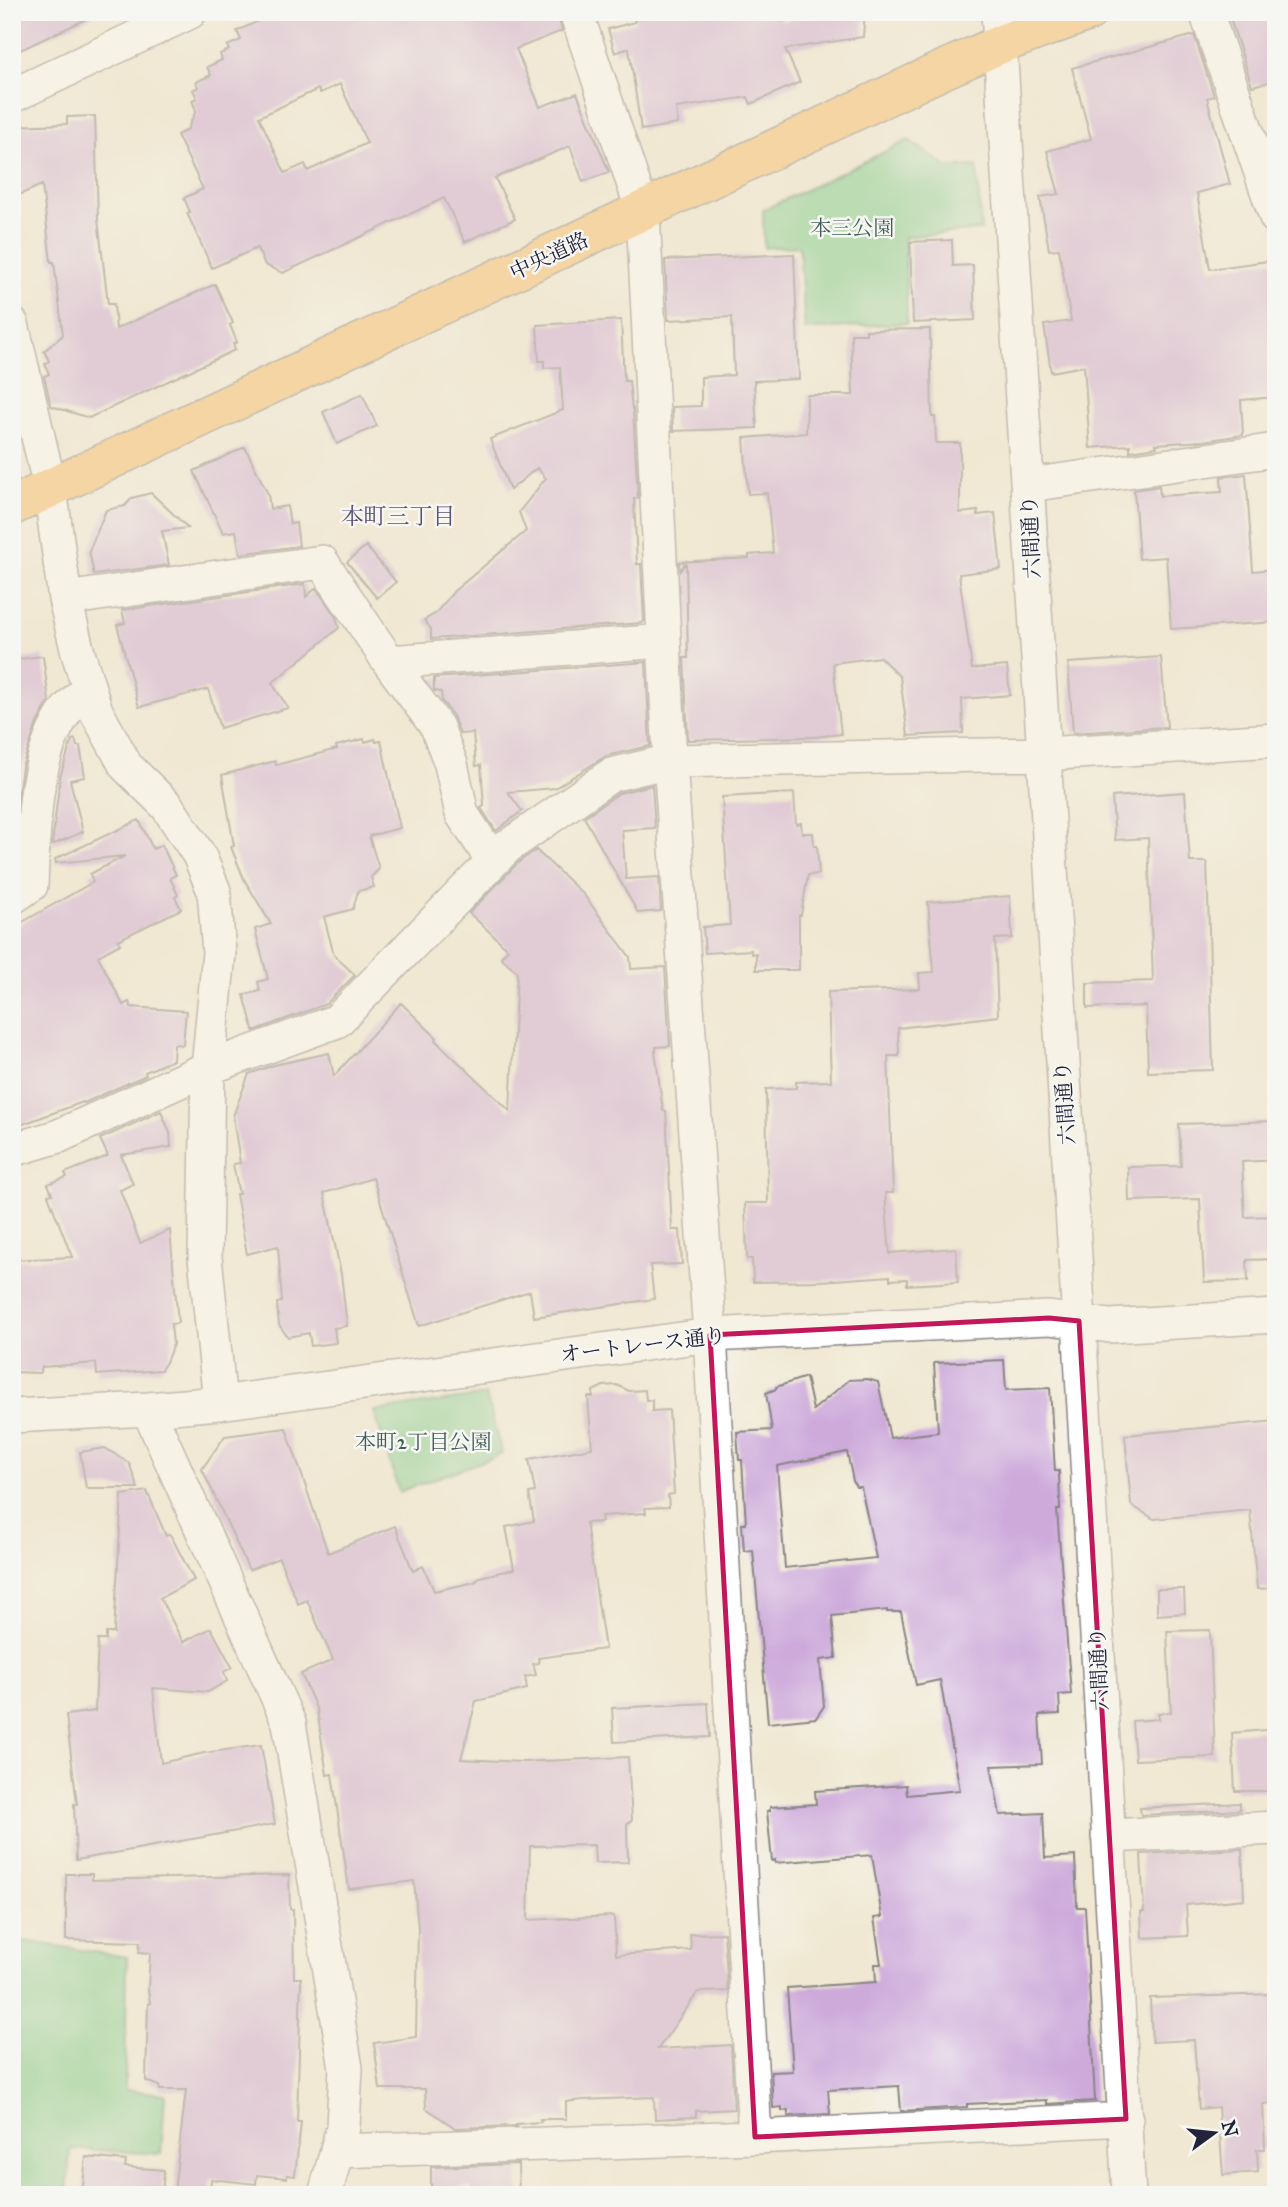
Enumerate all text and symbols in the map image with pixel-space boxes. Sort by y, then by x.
park label: 本三公園 [810,215,894,241]
street label: 中央道路 [505,226,593,286]
street label: 六間通り [1016,494,1046,580]
district label: 本町三丁目 [341,502,456,530]
street label: 六間通り [1049,1060,1081,1146]
street label: オートレース通り [559,1322,727,1368]
park label: 本町2丁目公園 [355,1429,491,1455]
street label: 六間通り [1084,1626,1114,1712]
north arrow [1180,2098,1250,2168]
text: N [1217,2118,1243,2139]

